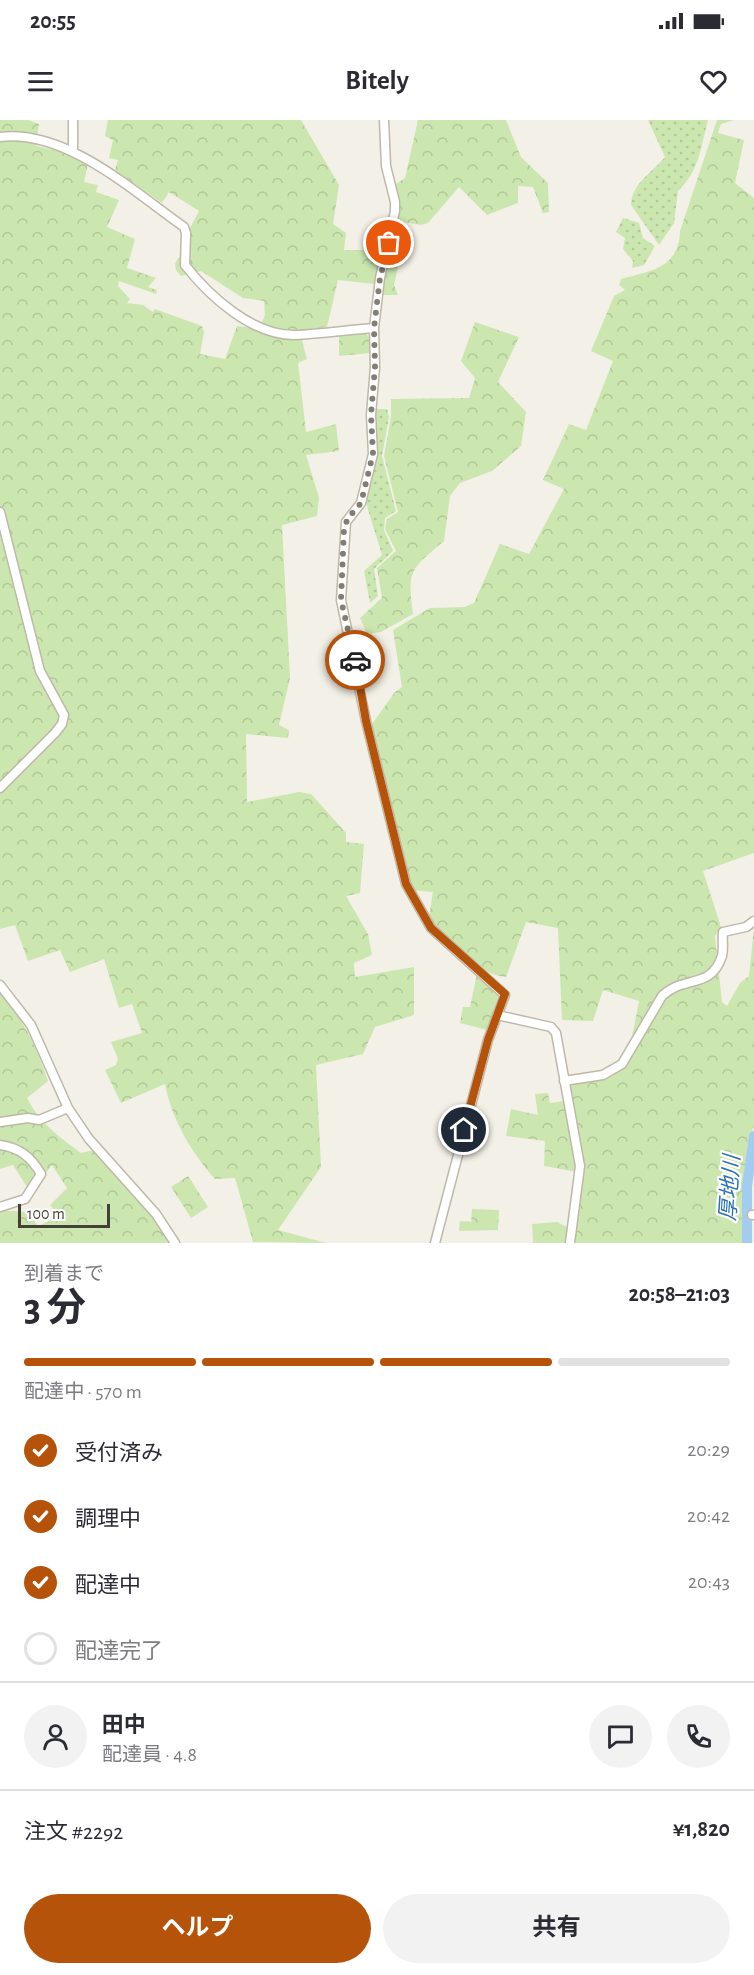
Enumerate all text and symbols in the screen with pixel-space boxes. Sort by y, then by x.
text: 20:55 [30,10,76,32]
icon: menu [24,65,57,98]
icon: heart [697,65,730,98]
text: Bitely [345,67,409,94]
pin [363,217,414,268]
icon: bag [372,226,405,259]
courier [325,630,385,690]
icon: car [339,644,372,677]
pin [438,1104,489,1155]
icon: home [447,1113,480,1146]
water label: 厚地川 [716,1152,743,1222]
scale bar [18,1201,110,1228]
text: 100 m [27,1206,65,1222]
text: 到着まで [24,1264,104,1284]
text: 20:58–21:03 [628,1283,730,1305]
text: 3 分 [24,1289,86,1328]
text: 配達中 · 570 m [24,1382,142,1402]
icon: check [24,1434,57,1467]
text: 20:29 [687,1440,730,1460]
text: 受付済み [75,1442,163,1464]
icon: check [24,1500,57,1533]
text: 20:42 [687,1506,730,1526]
text: 調理中 [75,1508,141,1530]
icon: check [24,1566,57,1599]
text: 20:43 [688,1572,730,1592]
text: 配達中 [75,1574,141,1596]
text: 配達完了 [75,1640,163,1662]
button: person [24,1705,87,1768]
button: chat [589,1705,652,1768]
button: phone [667,1705,730,1768]
text: 田中 [102,1714,146,1736]
text: 配達員 · 4.8 [102,1745,197,1765]
text: ¥1,820 [673,1818,730,1840]
text: 注文 #2292 [24,1821,123,1843]
button: ヘルプ [24,1894,371,1963]
button: 共有 [383,1894,730,1963]

